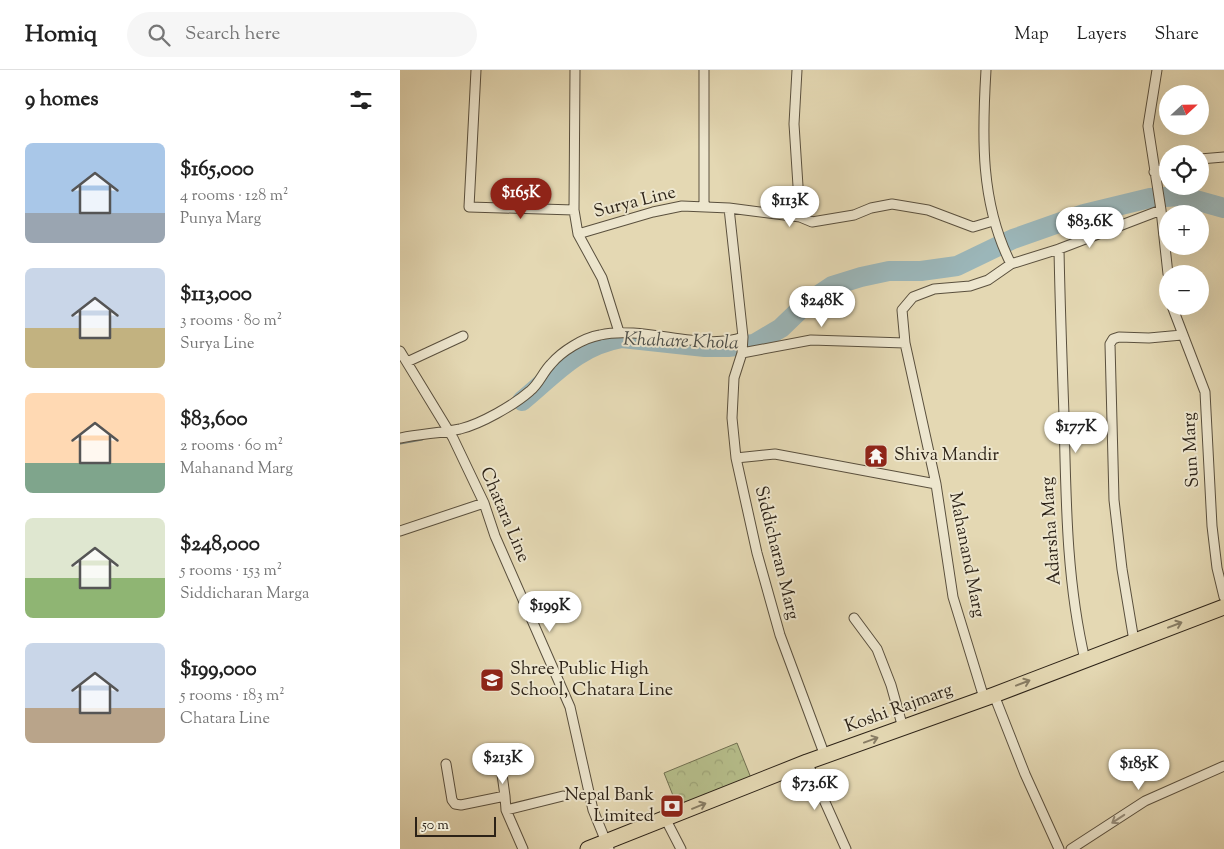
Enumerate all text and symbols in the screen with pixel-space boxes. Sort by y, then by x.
search box [127,12,477,57]
text: Homiq [25,18,97,52]
icon: search [145,21,173,49]
text: Search here [185,21,280,48]
text: Map [1014,22,1049,48]
text: Layers [1077,22,1127,48]
text: Share [1155,22,1199,48]
text: 9 homes [25,85,98,115]
north arrow [1159,85,1209,135]
map controls [1159,85,1209,315]
icon: filters [347,86,375,114]
button: locate [1159,145,1209,195]
text: $165,000 [180,155,254,185]
icon: home [65,163,125,223]
pin: $165K [486,178,556,220]
street label: Surya Line [591,180,679,226]
text: $165K [502,182,540,205]
text: 4 rooms · 128 m² [180,185,288,208]
pin: $113K [755,186,825,228]
text: $113K [771,190,809,213]
button: + [1159,205,1209,255]
pin: $83.6K [1049,206,1131,249]
text: Punya Marg [180,208,261,231]
text: $83.6K [1067,211,1113,234]
button: − [1159,265,1209,315]
text: $113,000 [180,280,252,310]
pin: $248K [787,286,857,328]
icon: home [65,288,125,348]
text: $248K [800,290,844,313]
text: 3 rooms · 80 m² [180,310,282,333]
water label: Khahare Khola [623,326,739,358]
text: Surya Line [180,333,254,356]
text: $83,600 [180,405,248,435]
street label: Sun Marg [1177,411,1207,488]
pin: $177K [1041,412,1111,454]
icon: home [65,413,125,473]
text: $177K [1055,416,1097,439]
text: 2 rooms · 60 m² [180,435,283,458]
temple icon: Shiva Mandir [863,443,889,469]
place label: Shiva Mandir [894,443,999,469]
text: Mahanand Marg [180,458,293,481]
street label: Chatara Line [472,463,536,567]
street label: Adarsha Marg [1035,476,1069,586]
street label: Siddicharan Marg [747,483,805,623]
street label: Mahanand Marg [941,490,991,620]
text: $248,000 [180,530,260,560]
icon: home [65,538,125,598]
text: 5 rooms · 153 m² [180,560,282,583]
text: Siddicharan Marga [180,583,309,606]
pin: $199K [515,590,585,633]
text: $199K [530,595,570,618]
one-way arrow [1167,620,1182,629]
text: $199,000 [180,655,257,685]
place label: Shree Public High School, Chatara Line [510,657,673,704]
icon: home [65,663,125,723]
school or university icon: Shree Public High School, Chatara Line [479,667,505,693]
street label: Koshi Rajmarg [841,677,957,741]
one-way arrow [1016,678,1031,687]
text: 5 rooms · 183 m² [180,685,285,708]
text: Chatara Line [180,708,270,731]
one-way arrow [863,735,878,744]
pin: $213K [468,742,538,785]
text: $213K [483,747,523,770]
pin: $185K [1104,748,1174,791]
text: $185K [1119,753,1159,776]
pin: $73.6K [774,768,856,811]
text: $73.6K [792,773,838,796]
place label: Nepal Bank Limited [564,783,654,830]
bank icon: Nepal Bank Limited [659,793,685,819]
one-way arrow [691,801,706,811]
one-way arrow [1111,813,1125,824]
scale bar [415,814,496,837]
text: 50 m [422,816,449,836]

